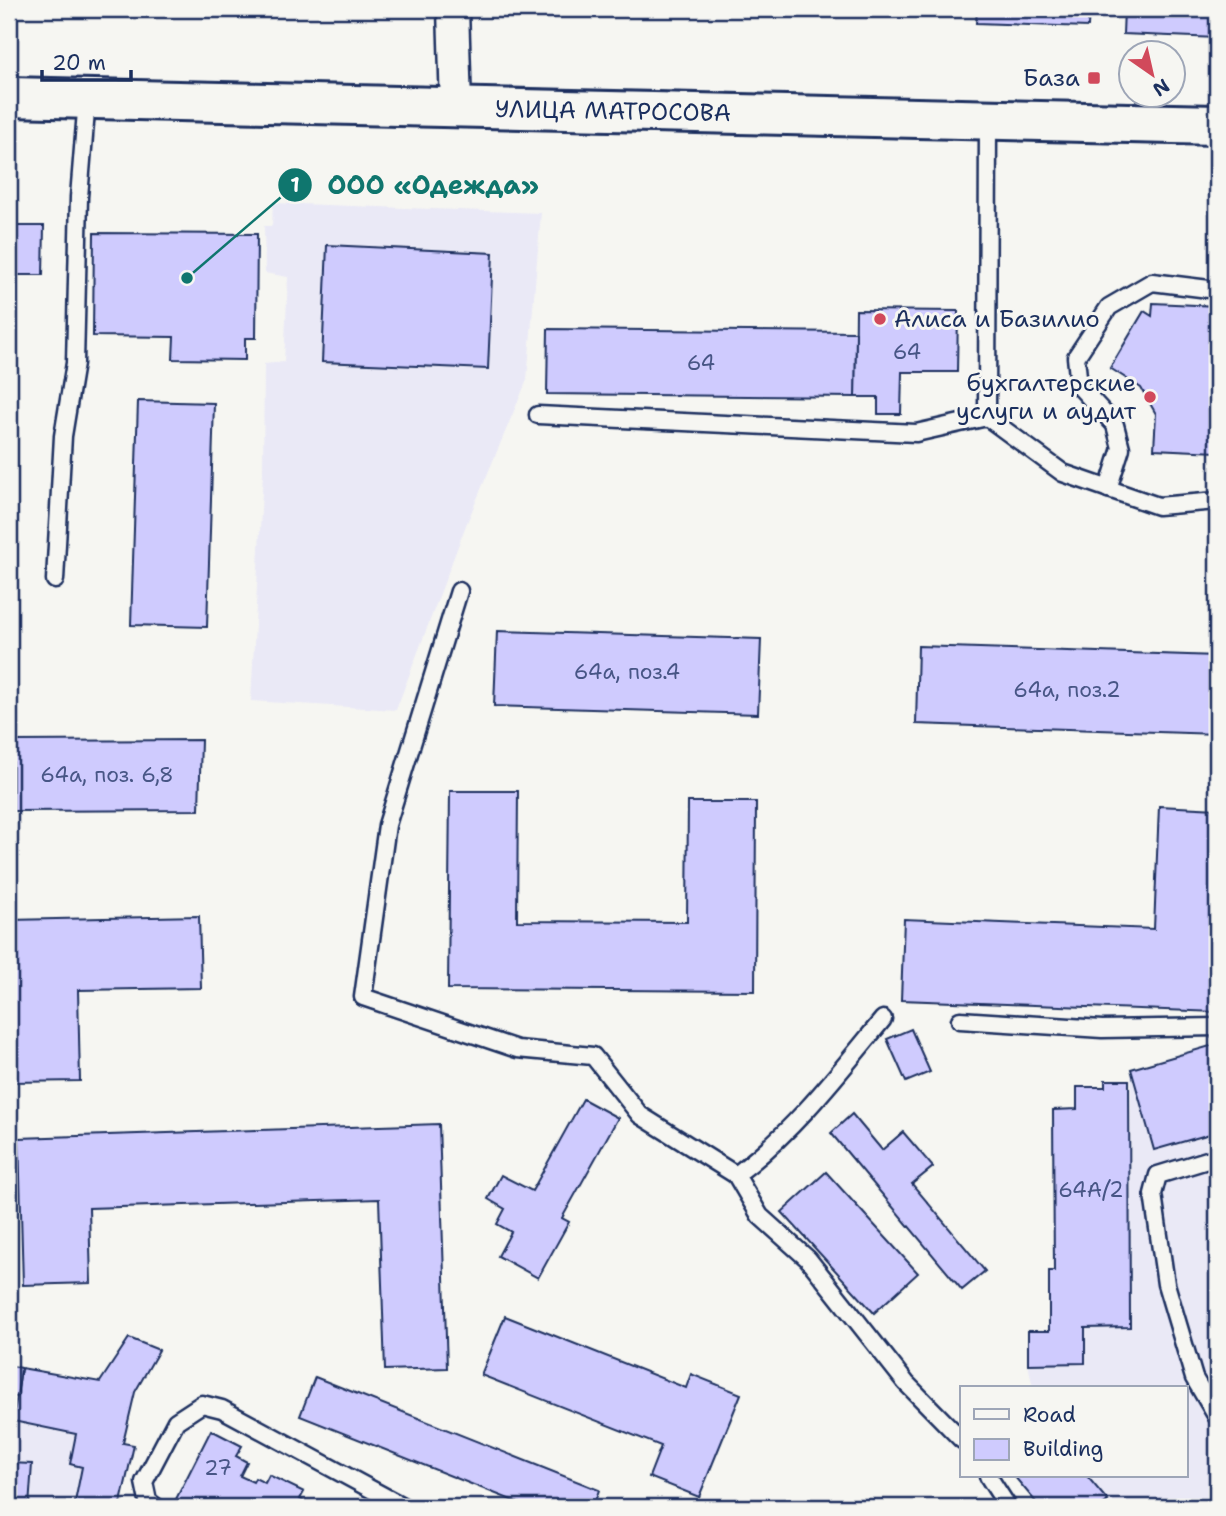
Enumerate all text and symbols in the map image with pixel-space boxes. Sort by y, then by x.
scale bar [42,38,131,82]
north arrow [1118,38,1188,108]
text: 20 m [52,49,106,77]
place label: База [1023,62,1080,94]
marker: База [1086,70,1102,86]
text: N [1148,73,1174,102]
street label: УЛИЦА МАТРОСОВА [495,93,731,129]
callout: ООО «Одежда» [278,161,553,208]
text: ООО «Одежда» [327,167,539,202]
text: 1 [290,171,300,199]
place label: Алиса и Базилио [894,303,1100,335]
marker: Алиса и Базилио [872,311,888,327]
house number: 64 [893,338,921,366]
house number: 64 [687,349,715,377]
place label: бухгалтерские услуги и аудит [956,367,1137,427]
marker: бухгалтерские услуги и аудит [1142,389,1158,405]
house number: 64а, поз.4 [574,658,680,686]
house number: 64а, поз.2 [1013,676,1121,704]
house number: 64а, поз. 6,8 [40,761,174,789]
house number: 64А/2 [1058,1176,1124,1204]
legend [960,1386,1188,1478]
text: Road [1023,1401,1076,1429]
text: Building [1023,1435,1103,1463]
house number: 27 [204,1454,232,1482]

